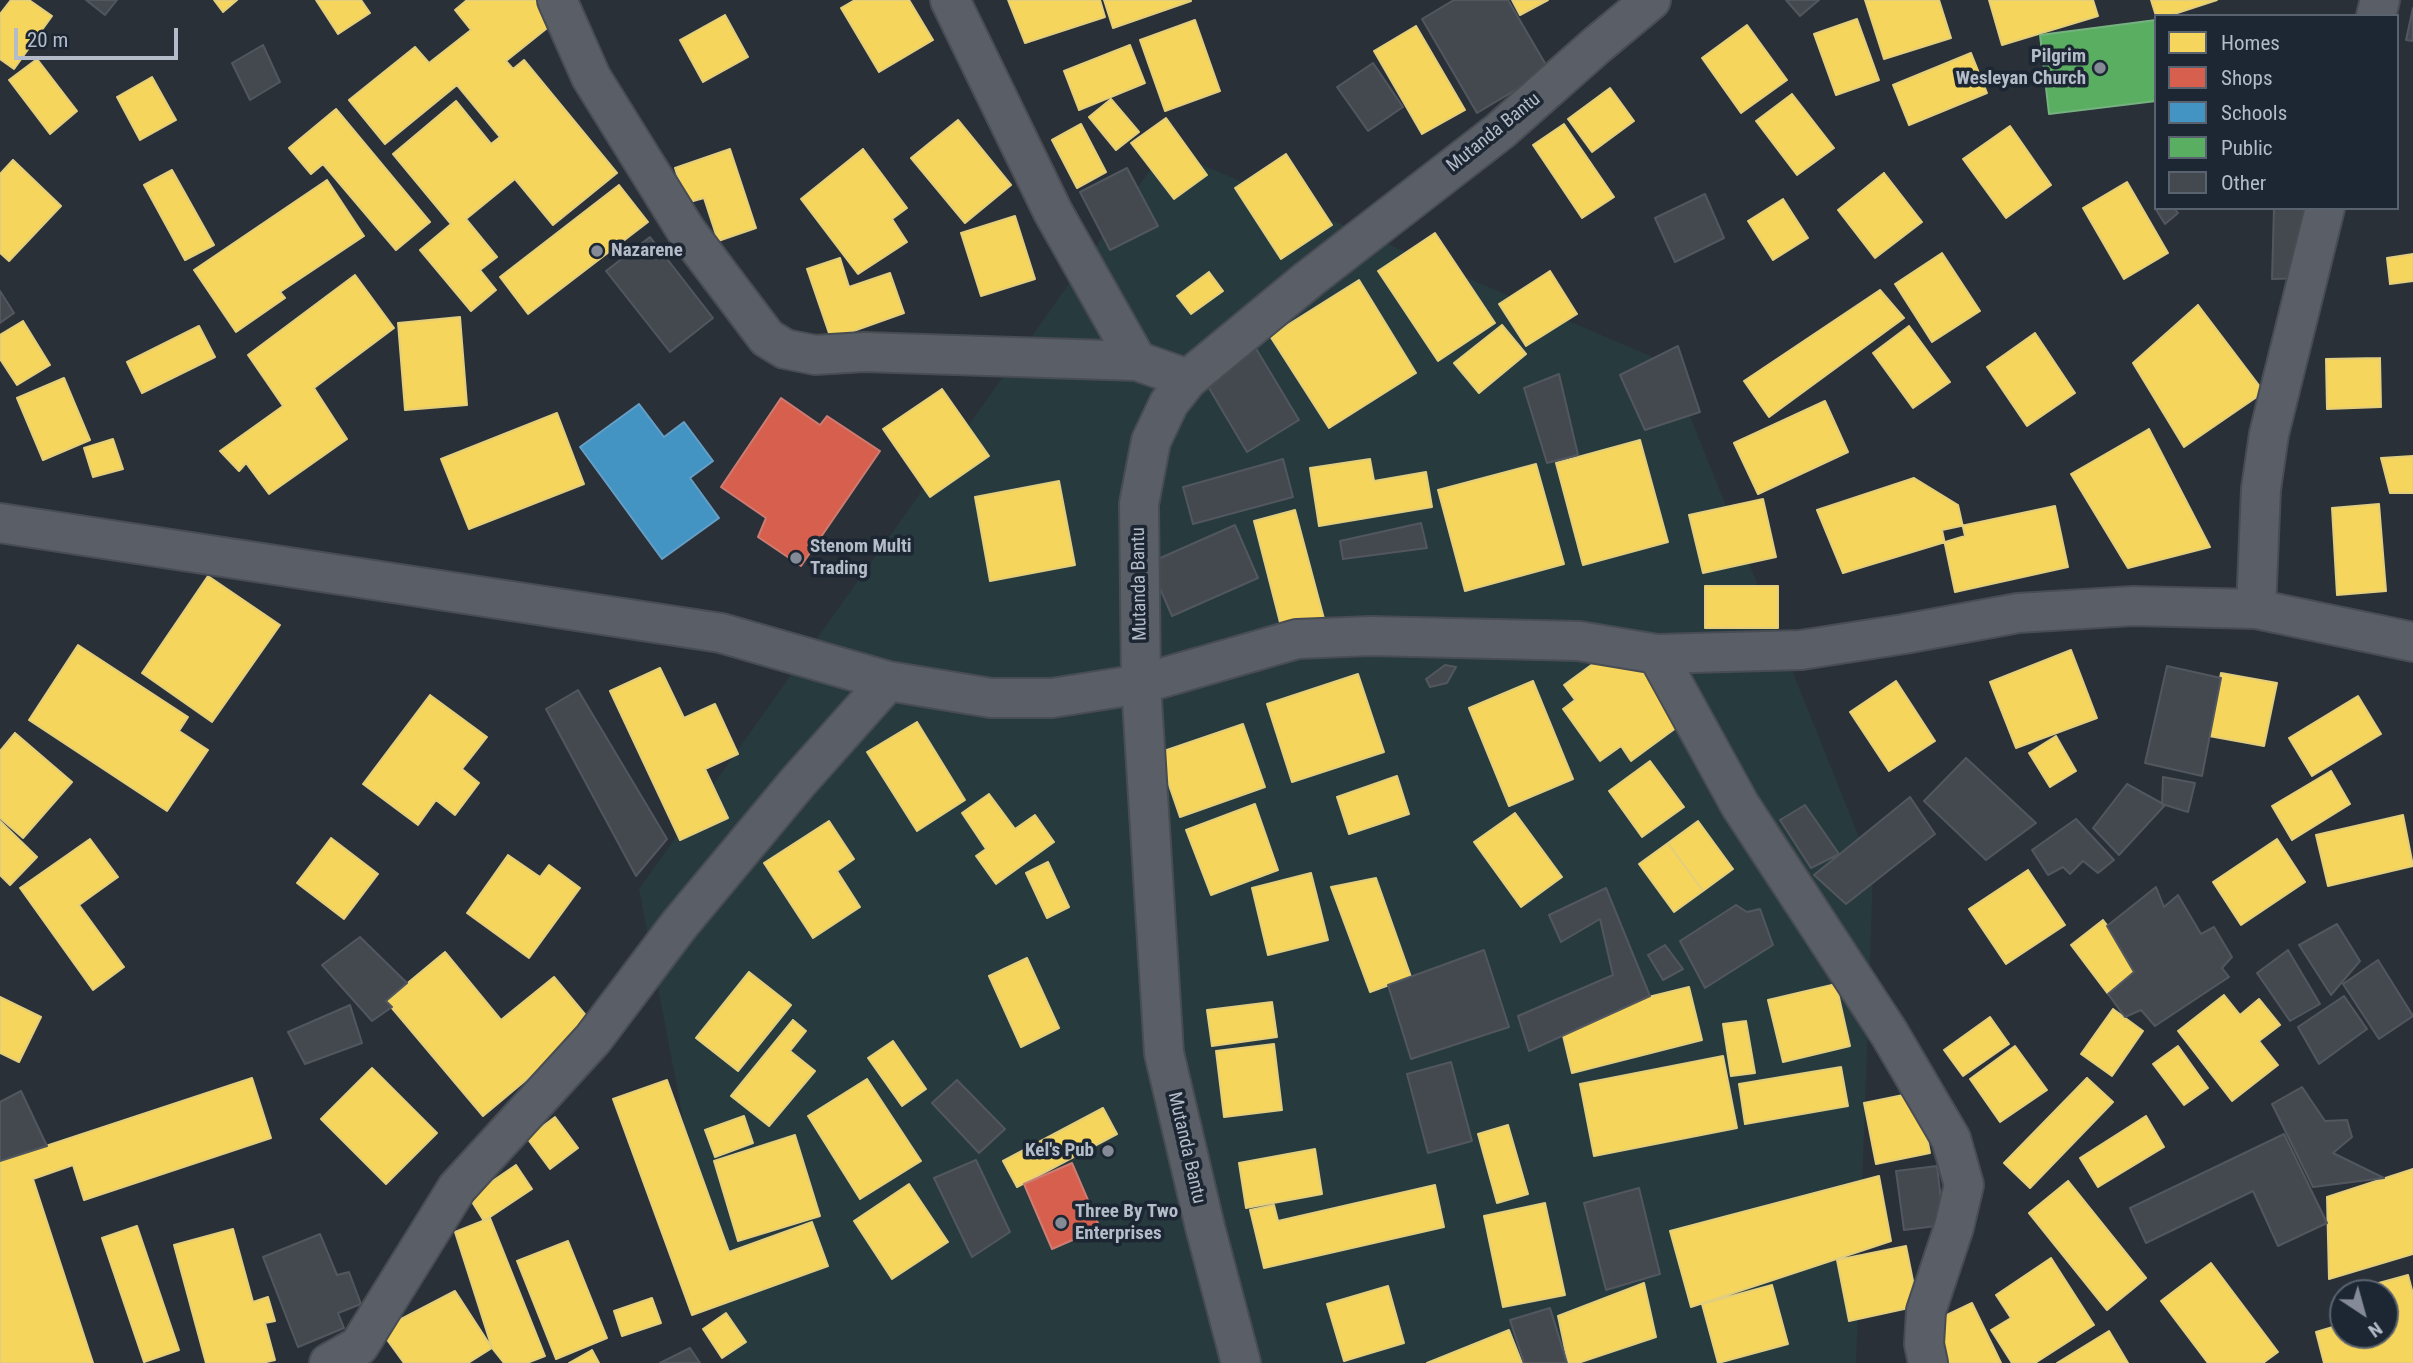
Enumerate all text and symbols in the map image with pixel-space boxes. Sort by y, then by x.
scale bar [18,14,182,58]
legend [2154,14,2399,210]
text: 20 m [27,28,68,52]
text: Homes [2221,31,2280,55]
place label: Pilgrim Wesleyan Church [1956,46,2086,90]
marker: Pilgrim Wesleyan Church [2092,60,2108,76]
text: Shops [2221,66,2273,90]
street label: Mutanda Bantu [1443,88,1545,178]
text: Schools [2221,101,2287,125]
text: Public [2221,136,2273,160]
text: Other [2221,171,2266,195]
place label: Nazarene [611,240,683,262]
marker: Nazarene [589,243,605,259]
street label: Mutanda Bantu [1128,527,1152,641]
place label: Stenom Multi Trading [810,536,912,580]
marker: Stenom Multi Trading [788,550,804,566]
street label: Mutanda Bantu [1162,1090,1210,1206]
place label: Kel's Pub [1025,1140,1094,1162]
marker: Kel's Pub [1100,1143,1116,1159]
place label: Three By Two Enterprises [1075,1201,1178,1245]
marker: Three By Two Enterprises [1053,1215,1069,1231]
north arrow [2329,1279,2399,1349]
text: N [2364,1317,2387,1342]

